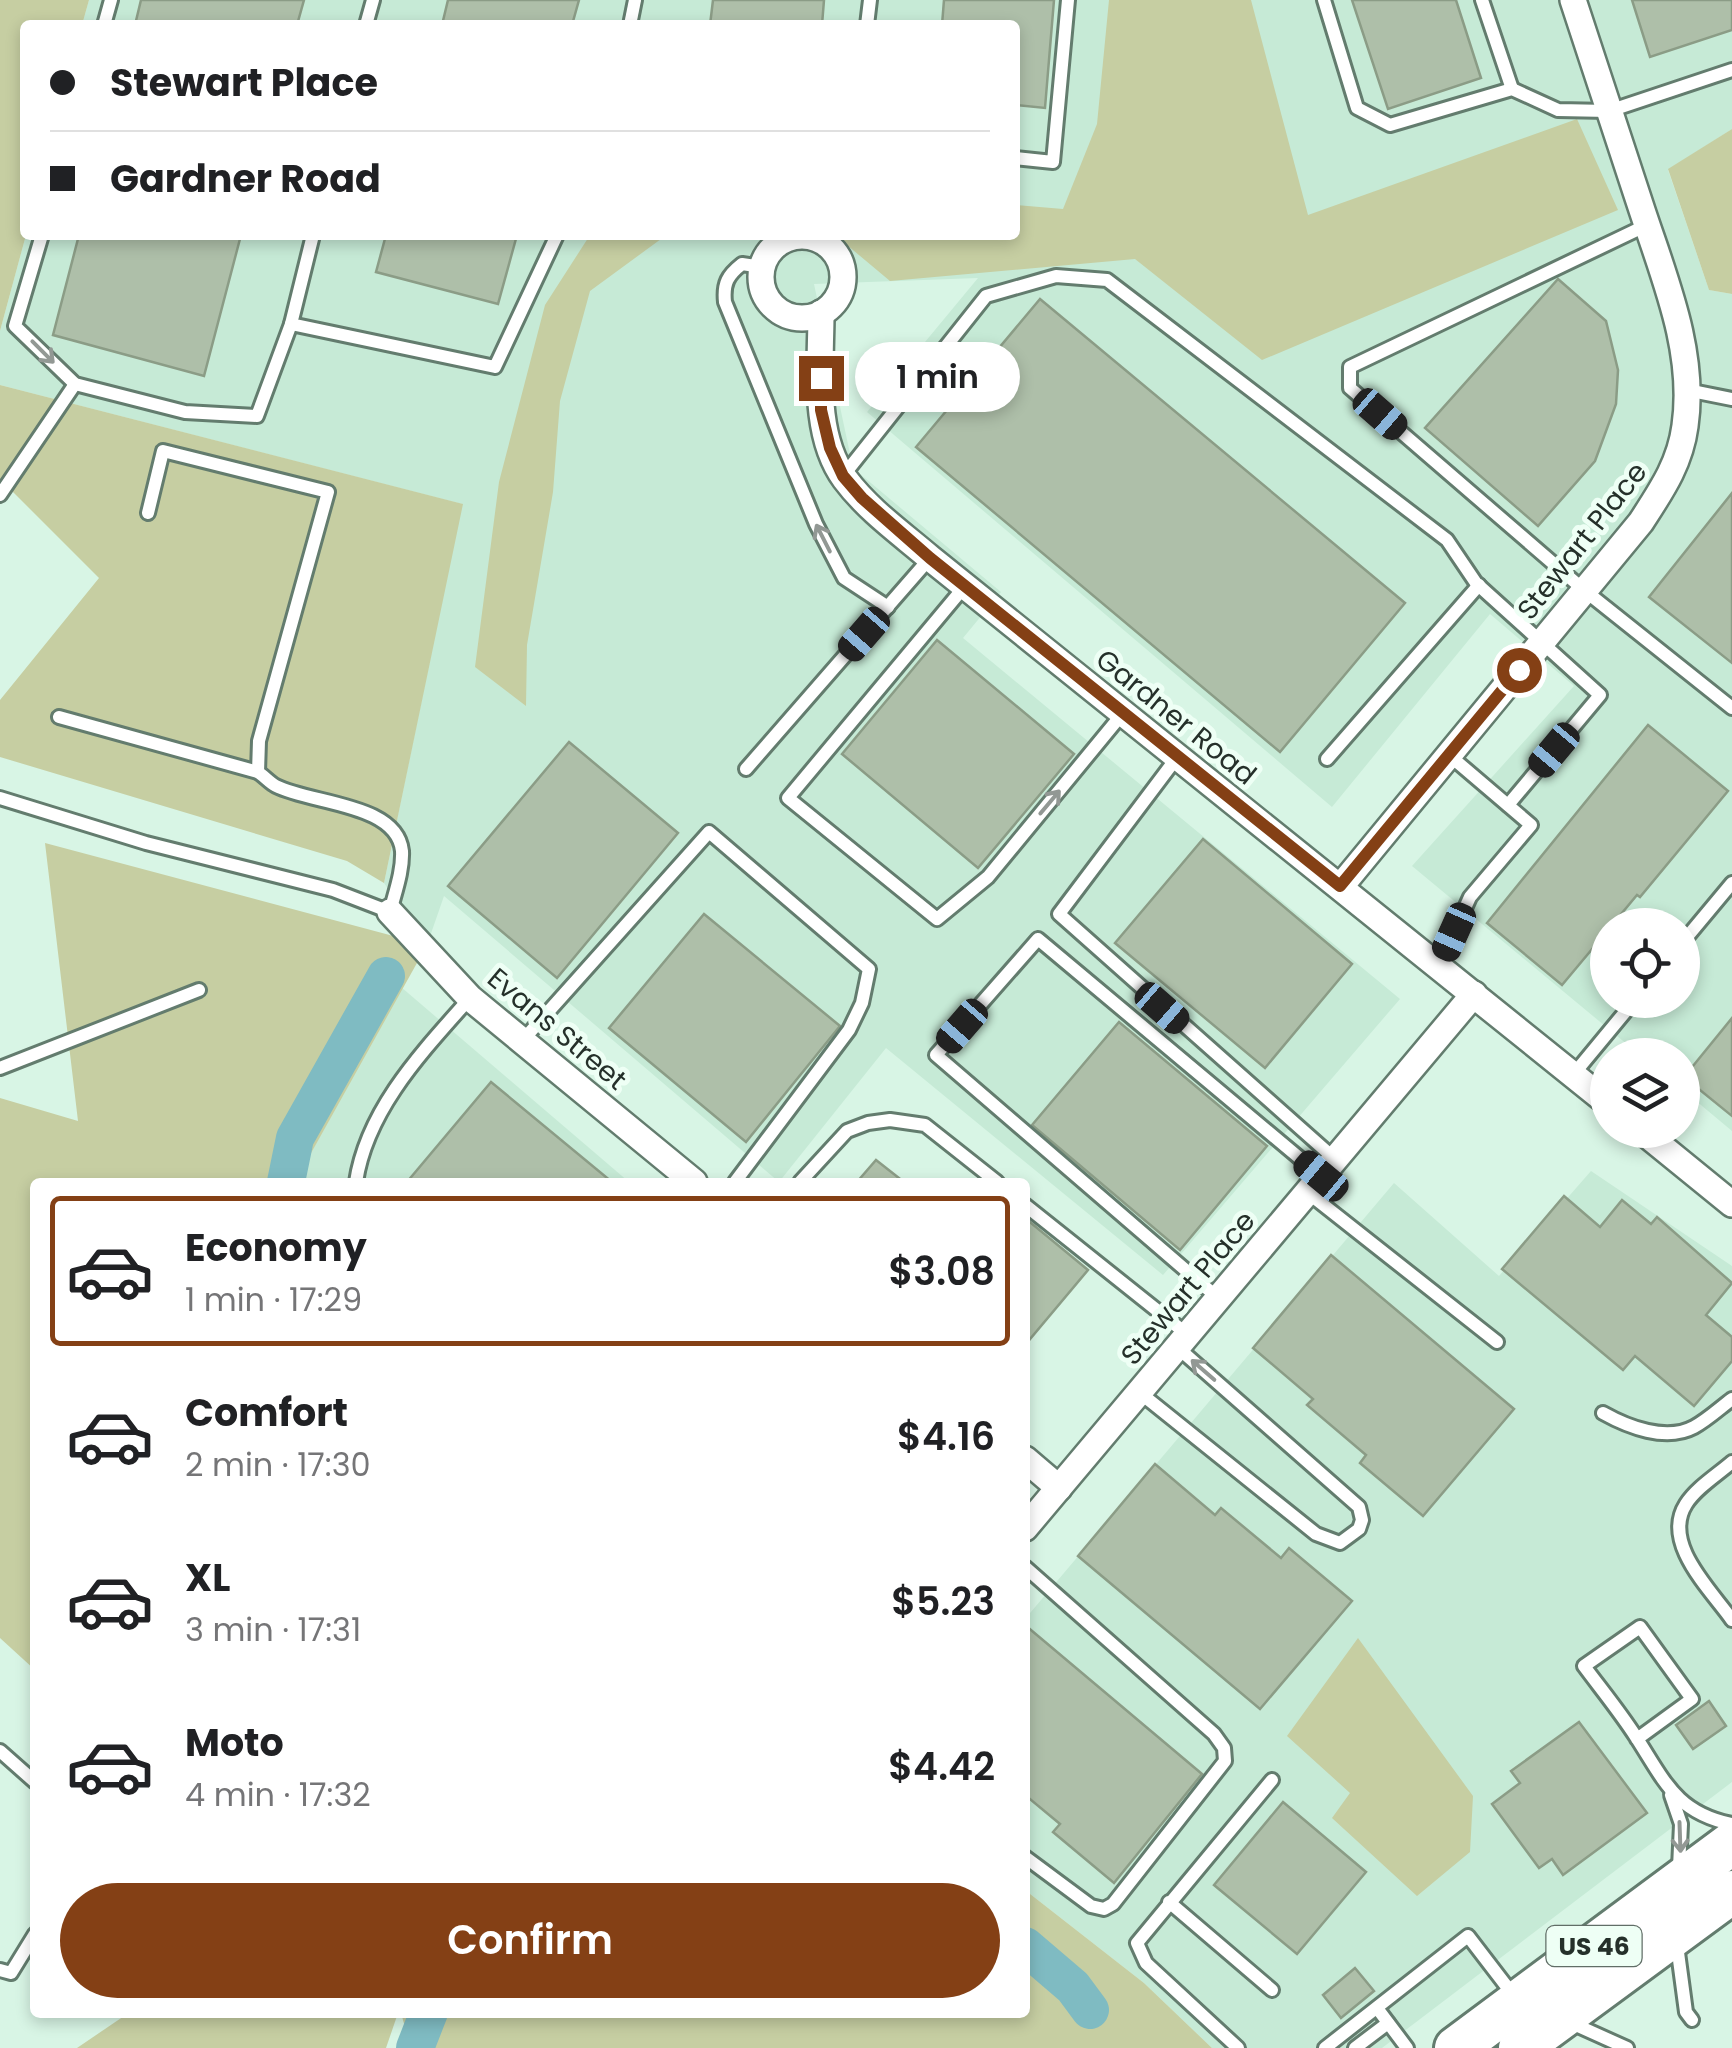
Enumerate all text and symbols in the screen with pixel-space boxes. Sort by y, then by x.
text: Stewart Place [110,56,378,109]
text: Gardner Road [110,152,381,205]
one-way arrow [30,340,54,364]
callout: 1 min [856,343,1021,413]
text: 1 min [896,354,979,399]
route end [799,356,844,401]
car [1348,383,1412,445]
street label: Stewart Place [1508,454,1656,628]
one-way arrow [813,524,832,554]
car [833,602,895,666]
street label: Gardner Road [1088,640,1264,794]
route start [1497,648,1542,693]
car [1523,717,1585,783]
one-way arrow [1039,789,1061,815]
car [1428,898,1480,966]
map controls [1590,908,1700,1148]
button: locate [1590,908,1700,1018]
street label: Evans Street [479,959,635,1099]
car [1130,977,1194,1039]
car [931,994,993,1058]
button: layers [1590,1038,1700,1148]
car [1288,1145,1354,1207]
street label: Stewart Place [1112,1203,1264,1373]
text: Economy [185,1221,367,1274]
icon: car [65,1226,155,1316]
text: $3.08 [889,1245,995,1298]
text: 1 min · 17:29 [185,1277,362,1322]
one-way arrow [1190,1359,1216,1381]
text: Comfort [185,1386,348,1439]
icon: car [65,1391,155,1481]
text: $4.16 [897,1410,995,1463]
text: 2 min · 17:30 [185,1442,371,1487]
text: XL [185,1551,230,1604]
icon: car [65,1556,155,1646]
text: $5.23 [891,1575,995,1628]
text: 3 min · 17:31 [185,1607,361,1652]
text: Moto [185,1716,284,1769]
icon: car [65,1721,155,1811]
text: $4.42 [888,1740,995,1793]
text: 4 min · 17:32 [185,1772,371,1817]
one-way arrow [1671,1820,1690,1853]
button: Confirm [60,1883,1000,1998]
road number: US 46 [1546,1926,1642,1966]

